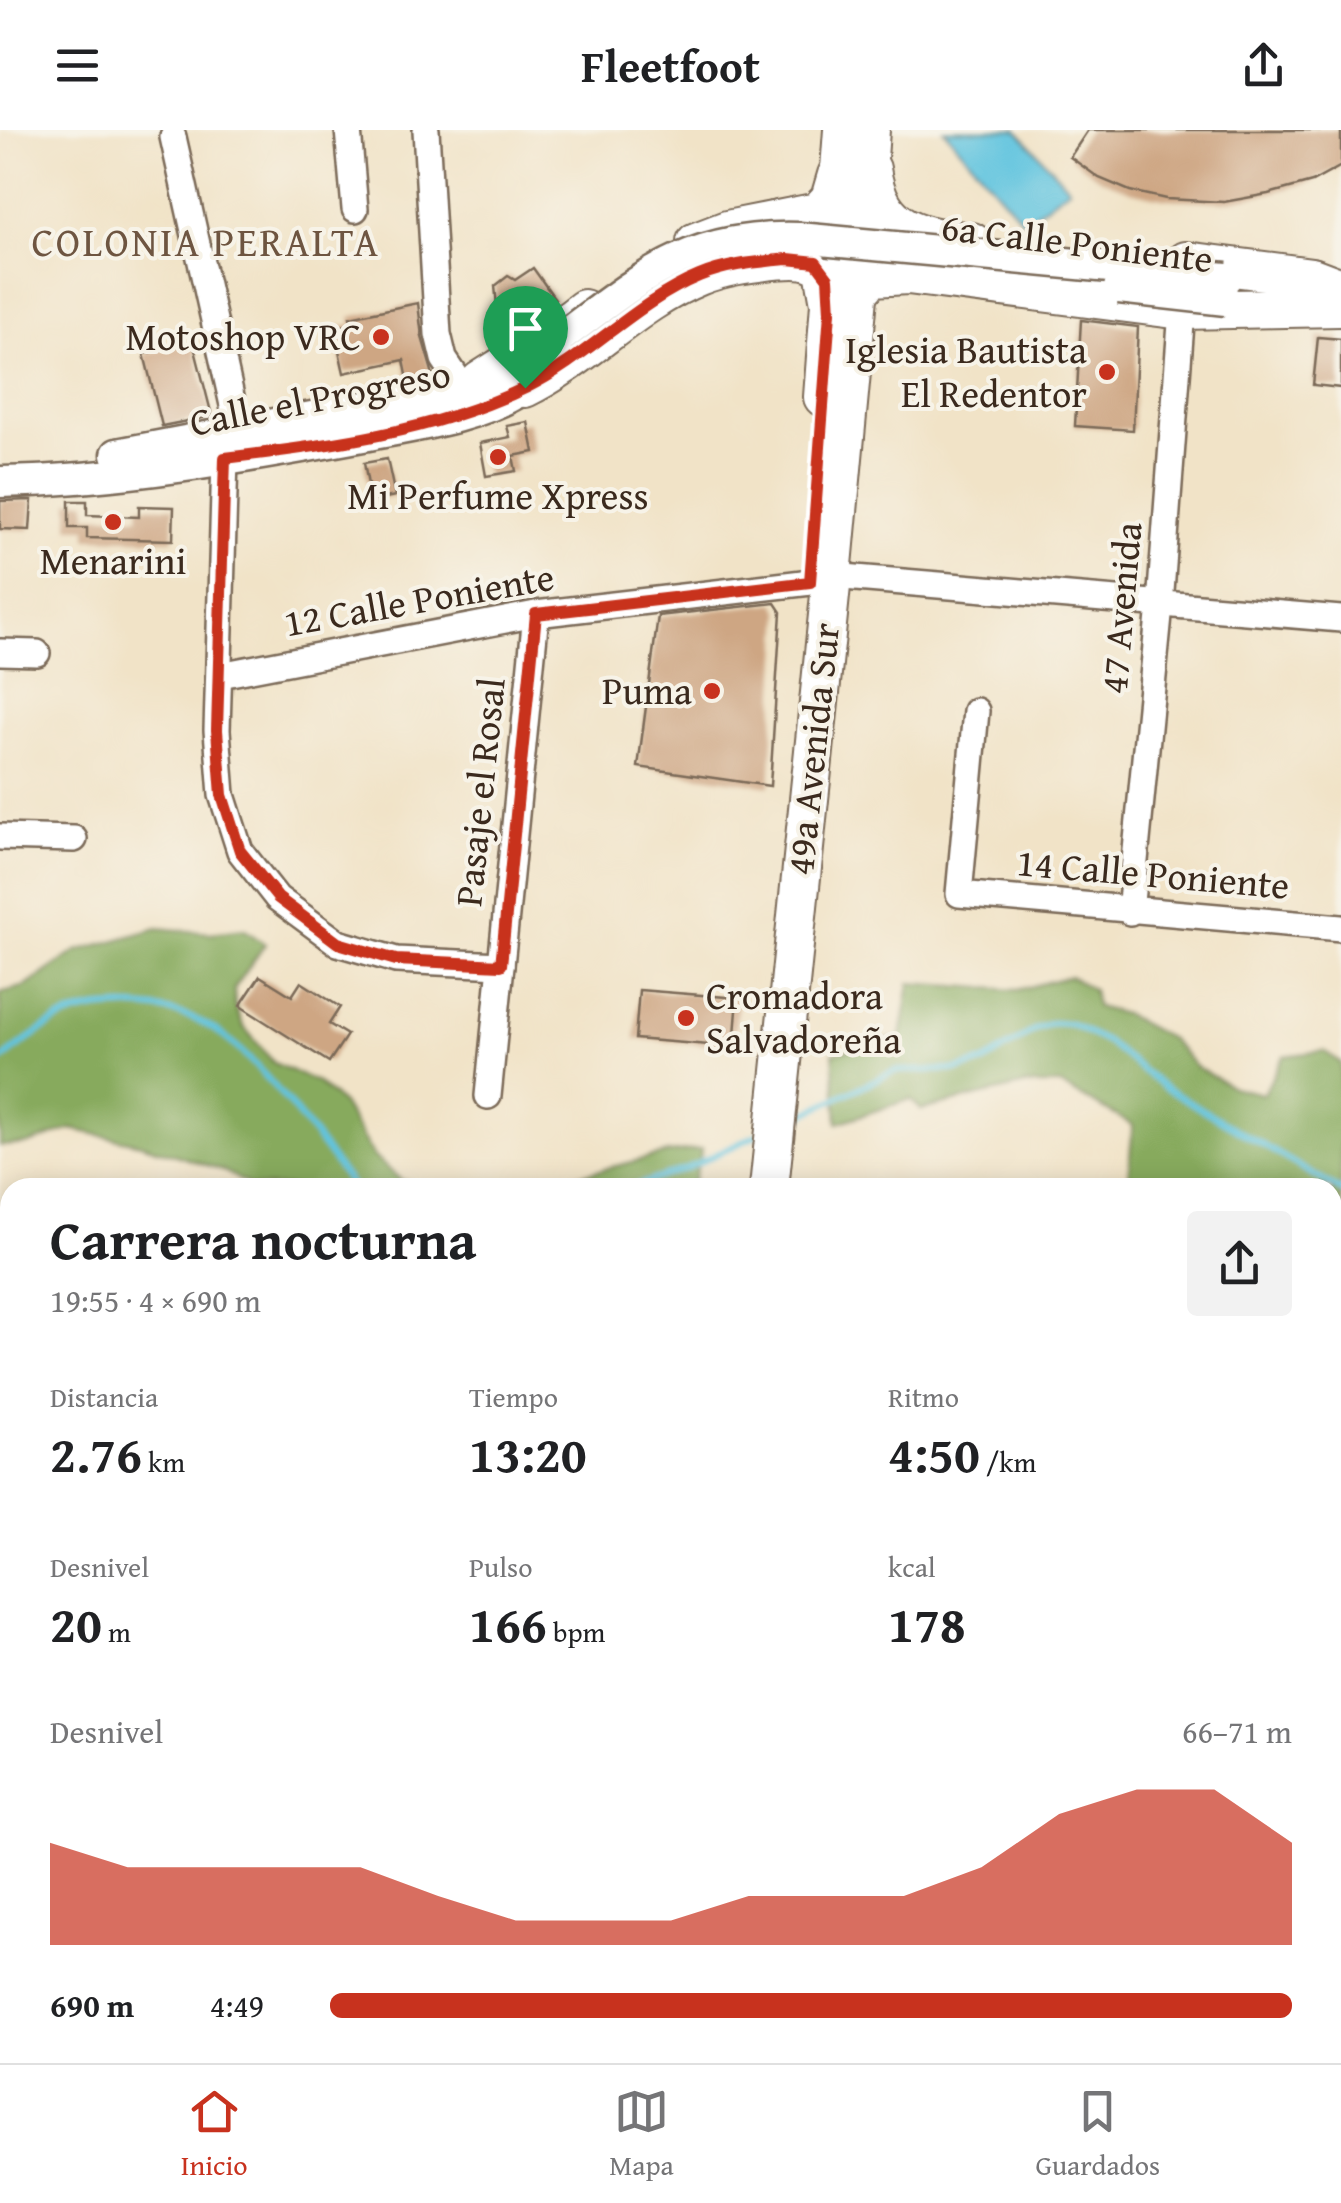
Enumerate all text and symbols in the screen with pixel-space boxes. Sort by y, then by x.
text: Fleetfoot [581,33,760,98]
icon: menu [50,38,105,93]
icon: share [1236,38,1291,93]
street label: 6a Calle Poniente [938,198,1216,286]
district label: COLONIA PERALTA [31,212,381,271]
pin [483,286,568,389]
icon: arrive [498,301,553,356]
place label: Motoshop VRC [126,308,361,364]
place label: Iglesia Bautista El Redentor [845,321,1087,421]
marker: Motoshop VRC [370,326,392,348]
street label: Calle el Progreso [185,344,455,450]
marker: Iglesia Bautista El Redentor [1096,361,1118,383]
marker: Mi Perfume Xpress [487,446,509,468]
place label: Mi Perfume Xpress [347,467,649,523]
marker: Menarini [102,511,124,533]
street label: 47 Avenida [1085,520,1155,696]
place label: Menarini [40,532,186,588]
street label: 12 Calle Poniente [279,548,558,650]
street label: 49a Avenida Sur [771,620,853,878]
place label: Puma [602,662,692,718]
street label: Pasaje el Rosal [439,675,519,909]
marker: Puma [701,680,723,702]
street label: 14 Calle Poniente [1014,833,1292,913]
place label: Cromadora Salvadoreña [706,967,901,1067]
marker: Cromadora Salvadoreña [675,1007,697,1029]
text: Carrera nocturna [50,1199,477,1279]
button: share [1187,1211,1292,1316]
text: 19:55 · 4 × 690 m [50,1277,261,1324]
text: Distancia [50,1376,158,1417]
text: Tiempo [469,1376,558,1417]
text: Ritmo [888,1376,959,1417]
text: 2.76 [50,1417,142,1490]
text: 13:20 [469,1417,587,1490]
text: 4:50 [888,1417,980,1490]
text: km [142,1441,185,1482]
text: /km [980,1441,1036,1482]
text: Desnivel [50,1546,149,1587]
text: Pulso [469,1546,532,1587]
text: kcal [888,1546,936,1587]
text: 20 [50,1587,102,1660]
text: 166 [469,1587,547,1660]
text: 178 [888,1587,966,1660]
text: m [102,1611,131,1652]
text: bpm [547,1611,605,1652]
text: Desnivel [50,1708,163,1755]
text: 66–71 m [1182,1708,1292,1755]
text: 690 m [50,1982,134,2029]
text: 4:49 [210,1982,264,2029]
tab: Inicio [181,2084,248,2185]
tab: Mapa [609,2084,674,2185]
tab: Guardados [1035,2084,1160,2185]

